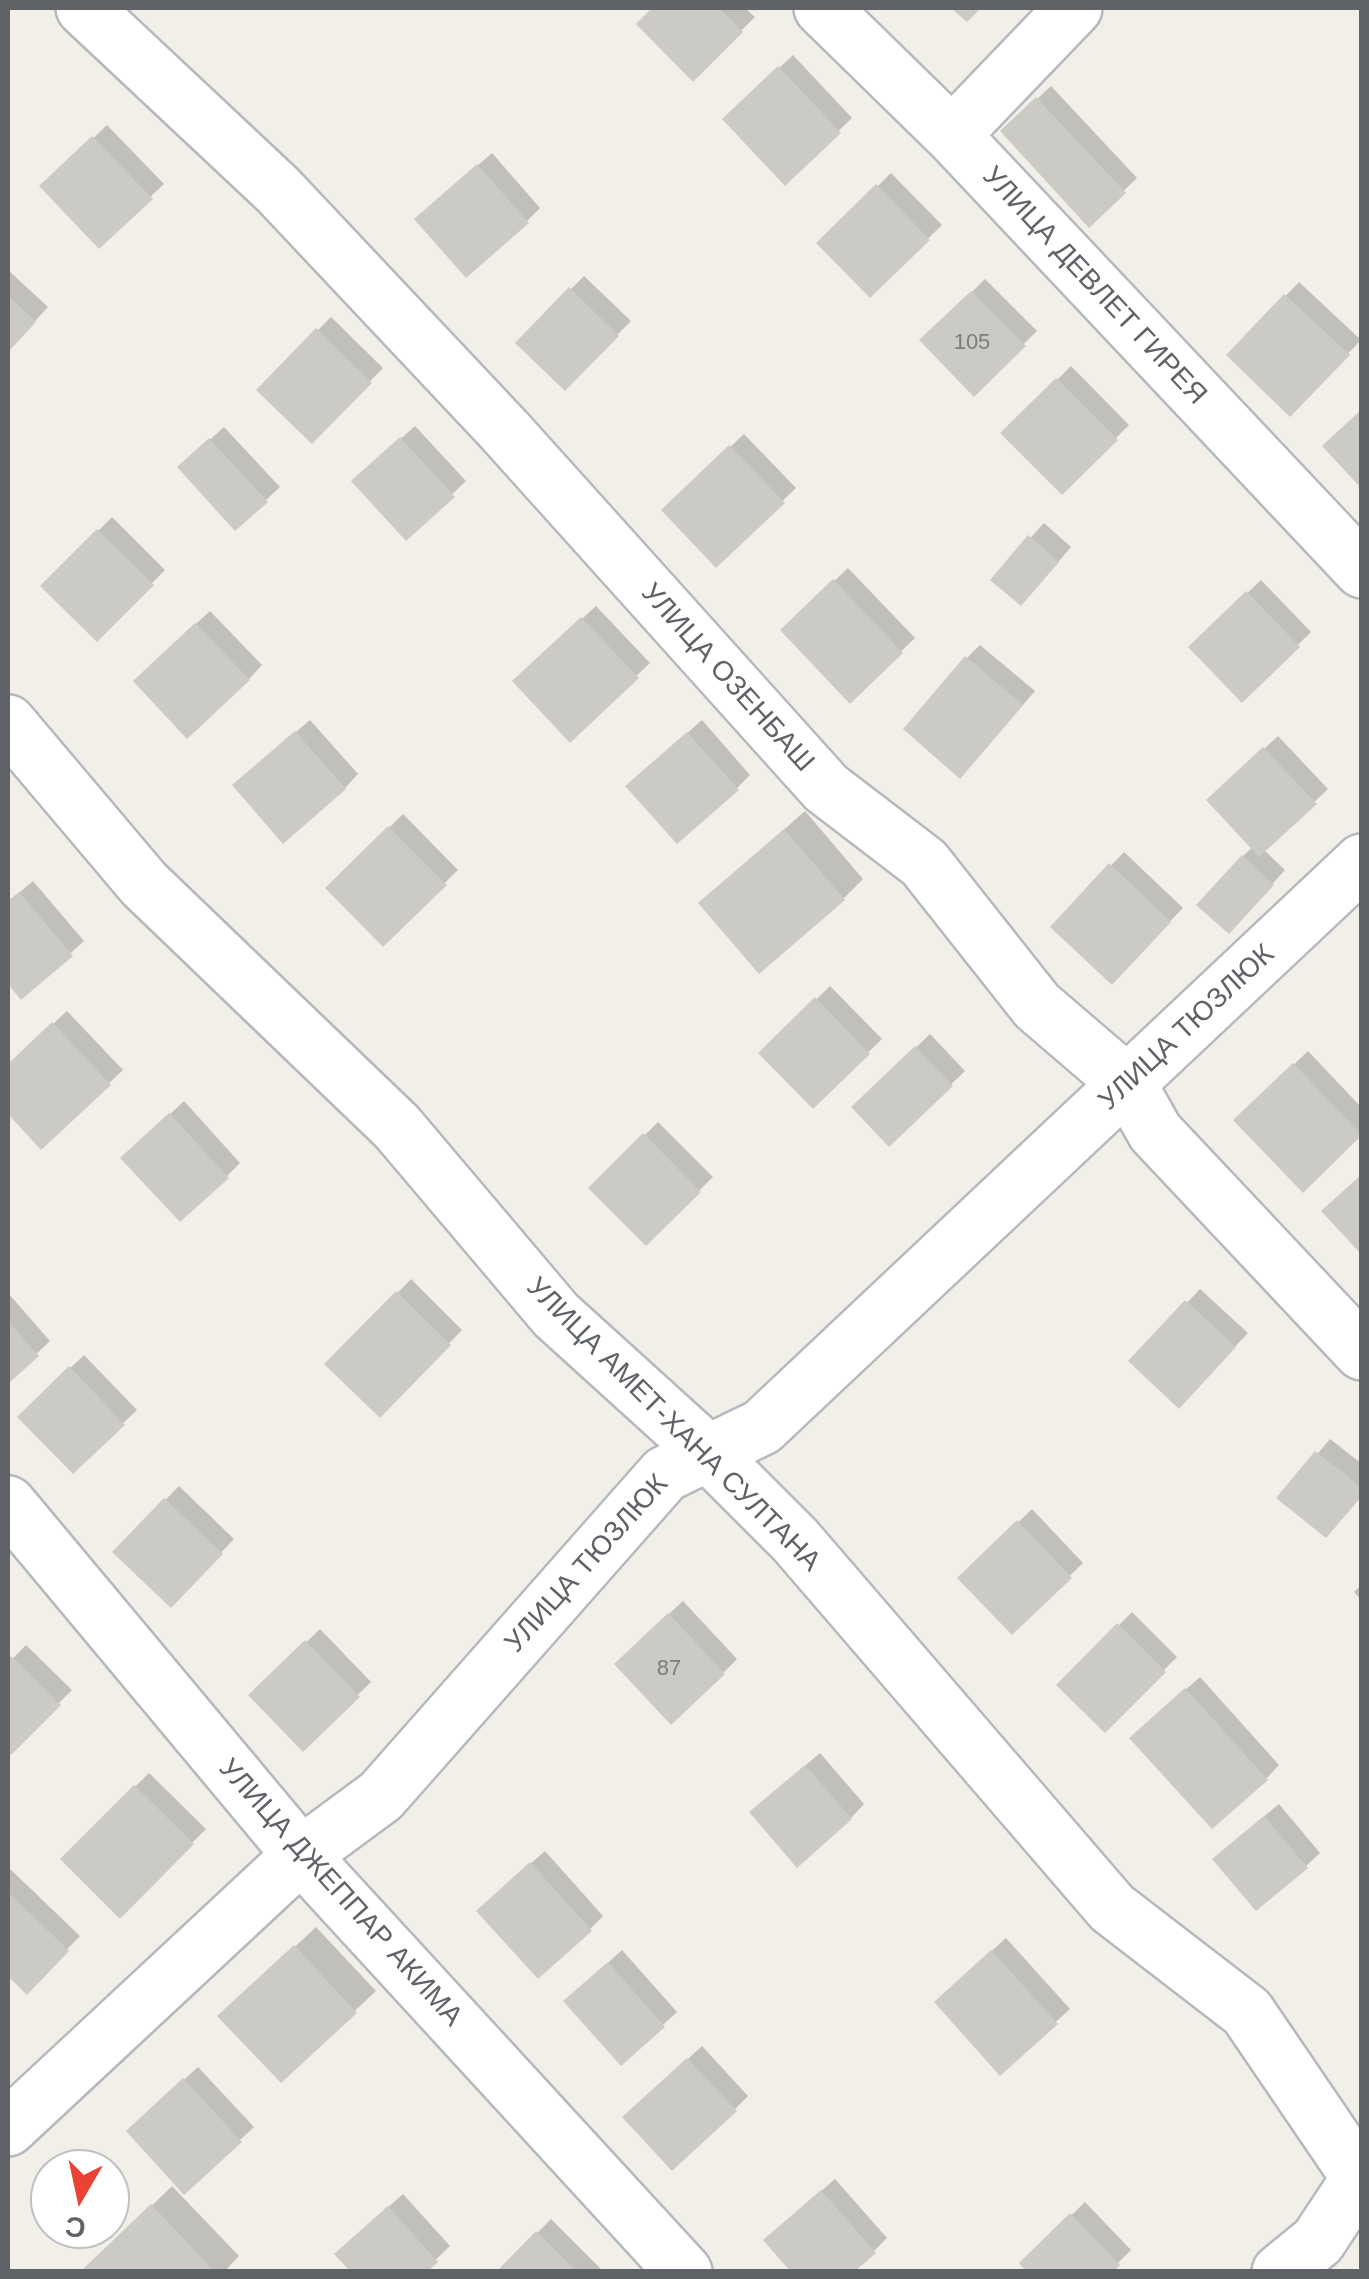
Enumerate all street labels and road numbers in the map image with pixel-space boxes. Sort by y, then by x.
street label: УЛИЦА ДЕВЛЕТ ГИРЕЯ [975,160,1213,412]
street label: УЛИЦА ОЗЕНБАШ [633,577,821,779]
street label: УЛИЦА ТЮЗЛЮК [1092,938,1282,1118]
street label: УЛИЦА АМЕТ-ХАНА СУЛТАНА [519,1271,827,1579]
street label: УЛИЦА ТЮЗЛЮК [498,1468,676,1660]
street label: УЛИЦА ДЖЕППАР АКИМА [211,1752,469,2034]

